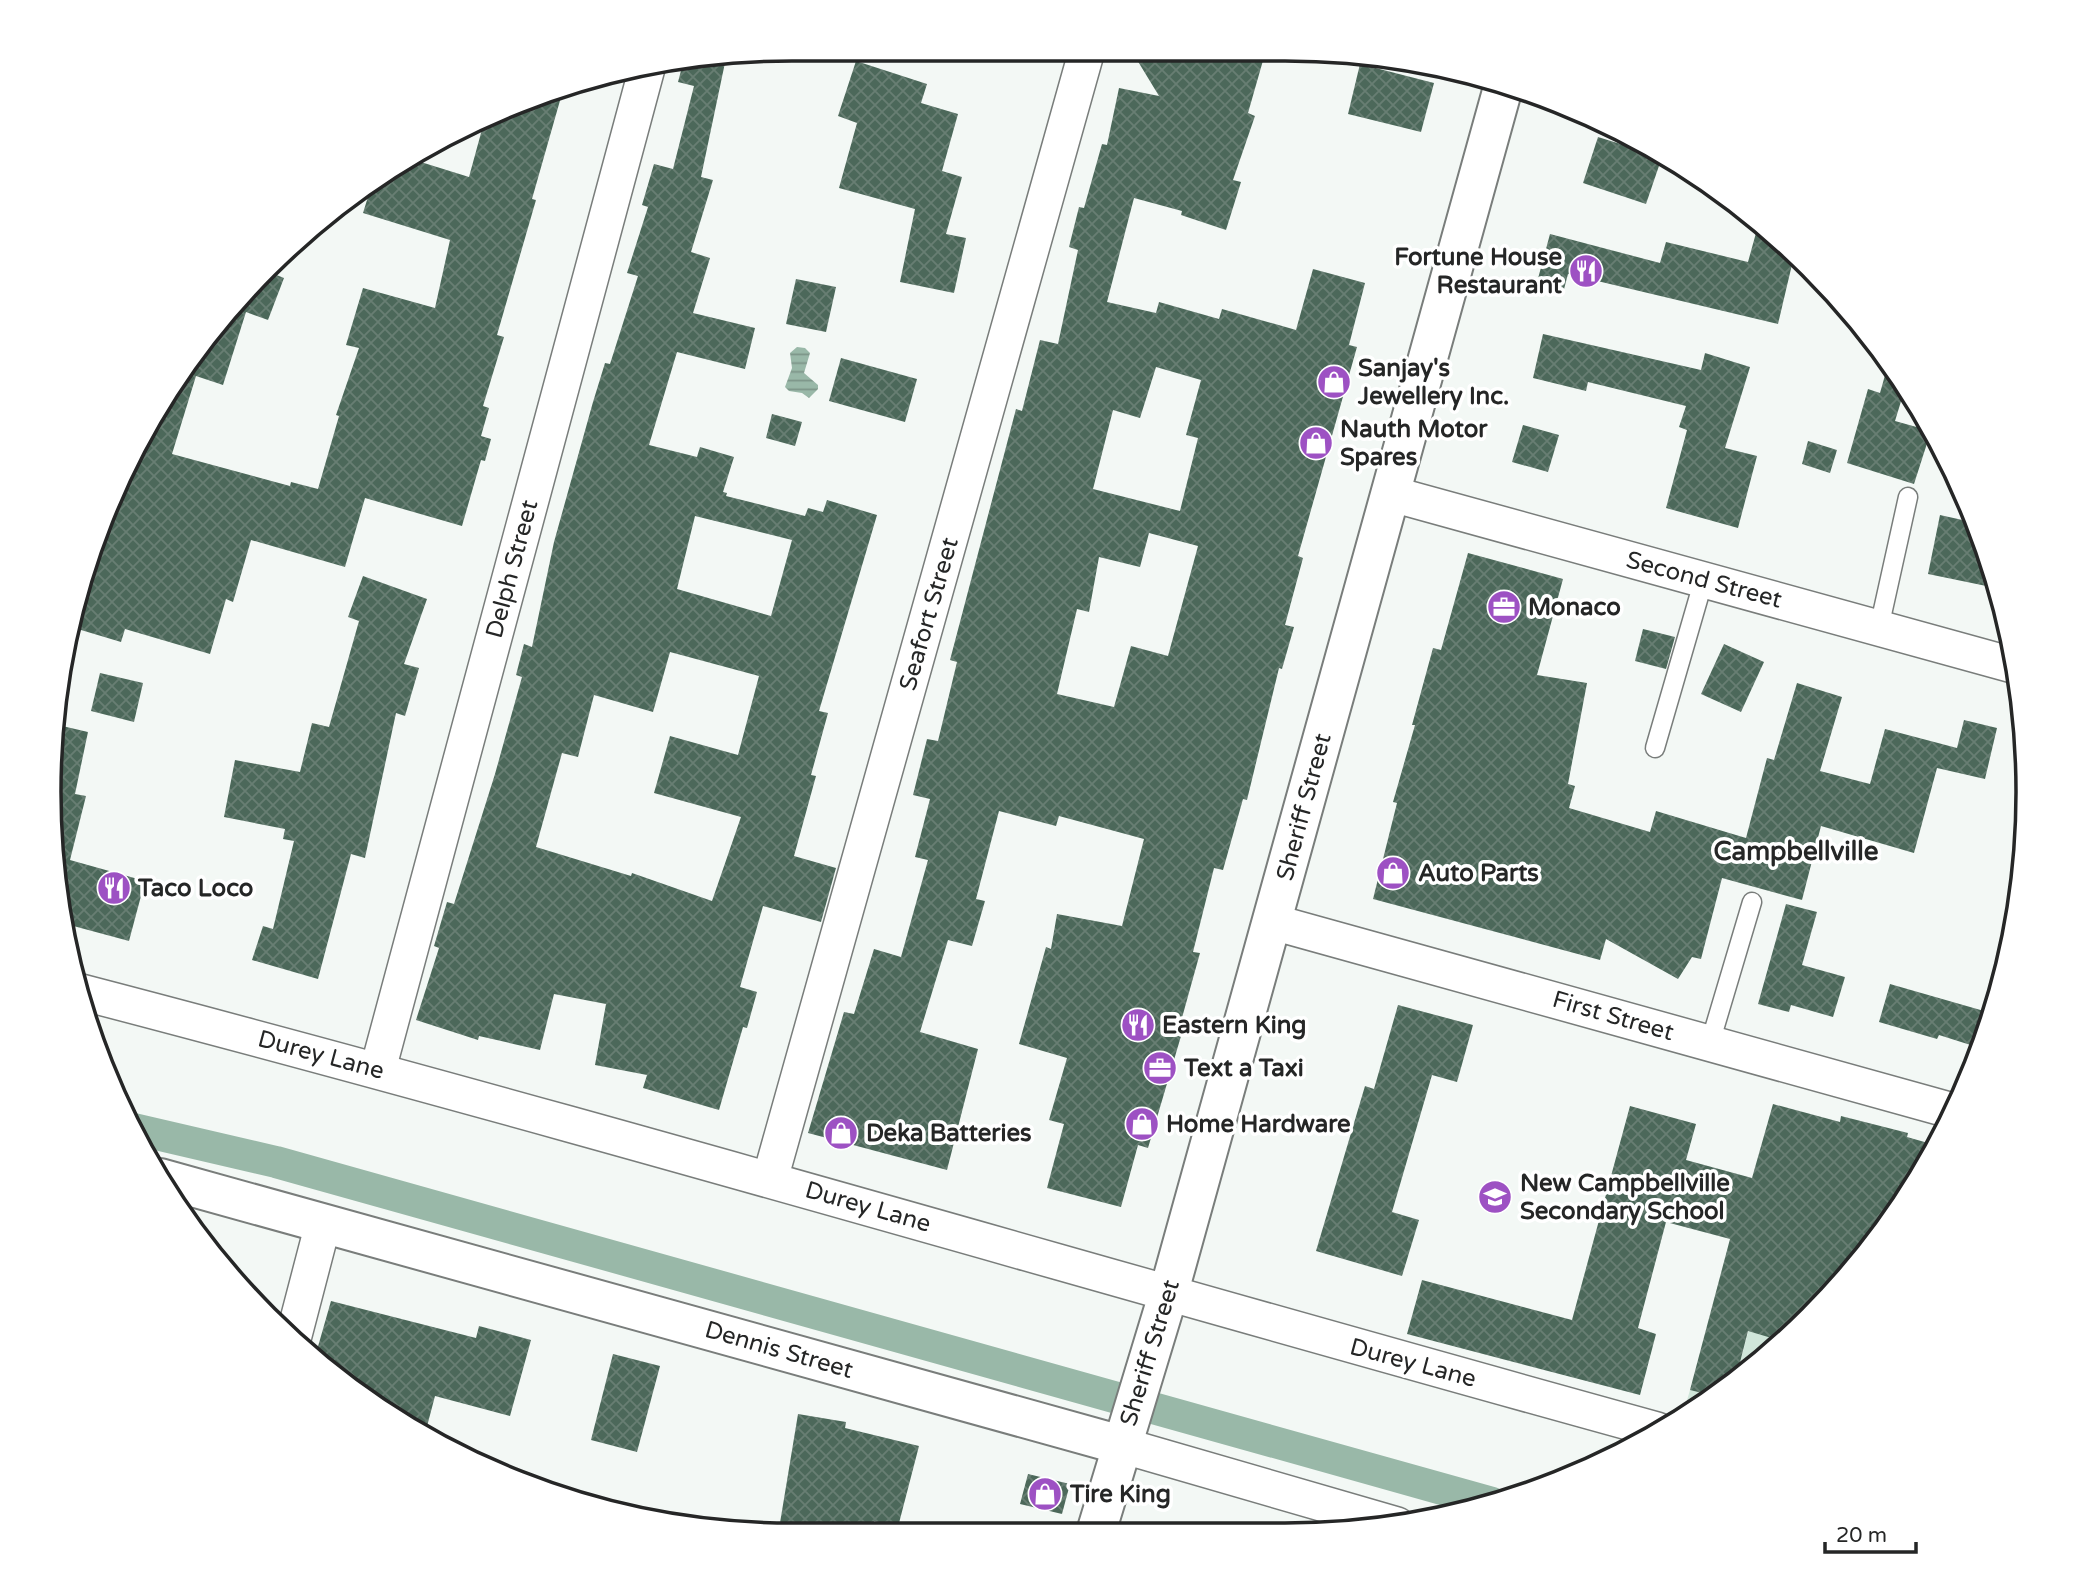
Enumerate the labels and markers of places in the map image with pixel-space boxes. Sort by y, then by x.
place label: Fortune House Restaurant [1394,243,1563,300]
restaurant icon: Fortune House Restaurant [1567,252,1605,290]
place label: Sanjay's Jewellery Inc. [1357,354,1509,411]
shop icon: Sanjay's Jewellery Inc. [1315,363,1353,401]
place label: Nauth Motor Spares [1340,415,1488,472]
shop icon: Nauth Motor Spares [1297,424,1335,462]
office icon: Monaco [1485,588,1523,626]
place label: Monaco [1528,593,1621,622]
shop icon: Auto Parts [1374,854,1412,892]
place label: Auto Parts [1418,859,1539,888]
restaurant icon: Taco Loco [95,869,133,907]
place label: Taco Loco [137,874,253,903]
restaurant icon: Eastern King [1119,1006,1157,1044]
place label: Eastern King [1162,1011,1307,1040]
office icon: Text a Taxi [1141,1049,1179,1087]
place label: Text a Taxi [1183,1054,1304,1083]
shop icon: Home Hardware [1123,1105,1161,1143]
place label: Home Hardware [1166,1110,1351,1139]
shop icon: Deka Batteries [822,1114,860,1152]
place label: Deka Batteries [866,1119,1032,1148]
place label: New Campbellville Secondary School [1520,1169,1730,1226]
school or university icon: New Campbellville Secondary School [1476,1178,1514,1216]
shop icon: Tire King [1026,1475,1064,1513]
place label: Tire King [1069,1480,1171,1509]

